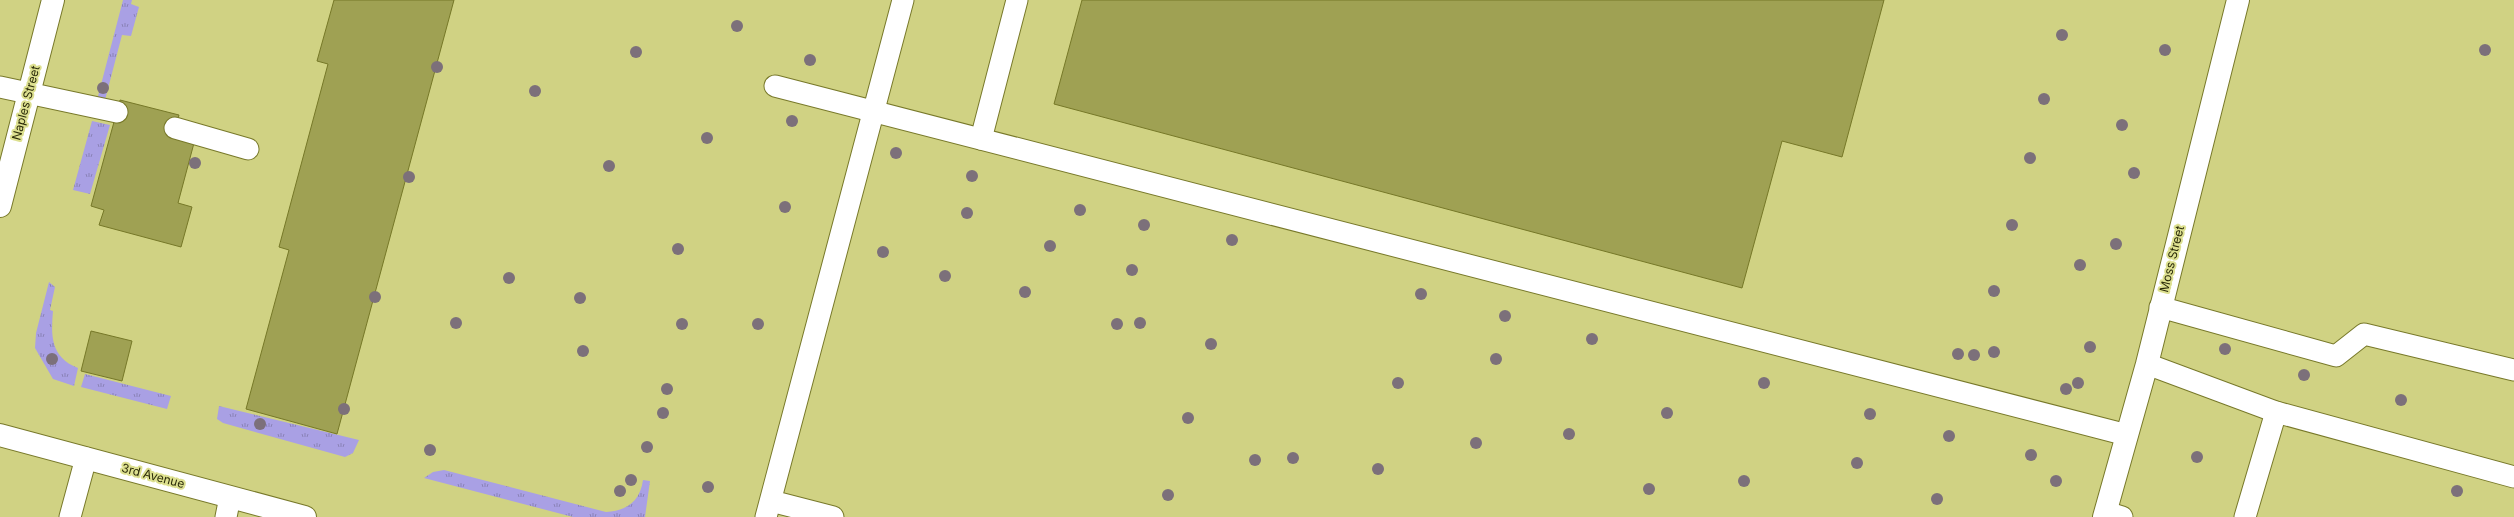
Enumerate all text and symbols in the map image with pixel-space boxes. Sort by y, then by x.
street label: Naples Street [8,64,43,142]
street label: Moss Street [2156,224,2187,294]
street label: 3rd Avenue [120,460,186,491]

